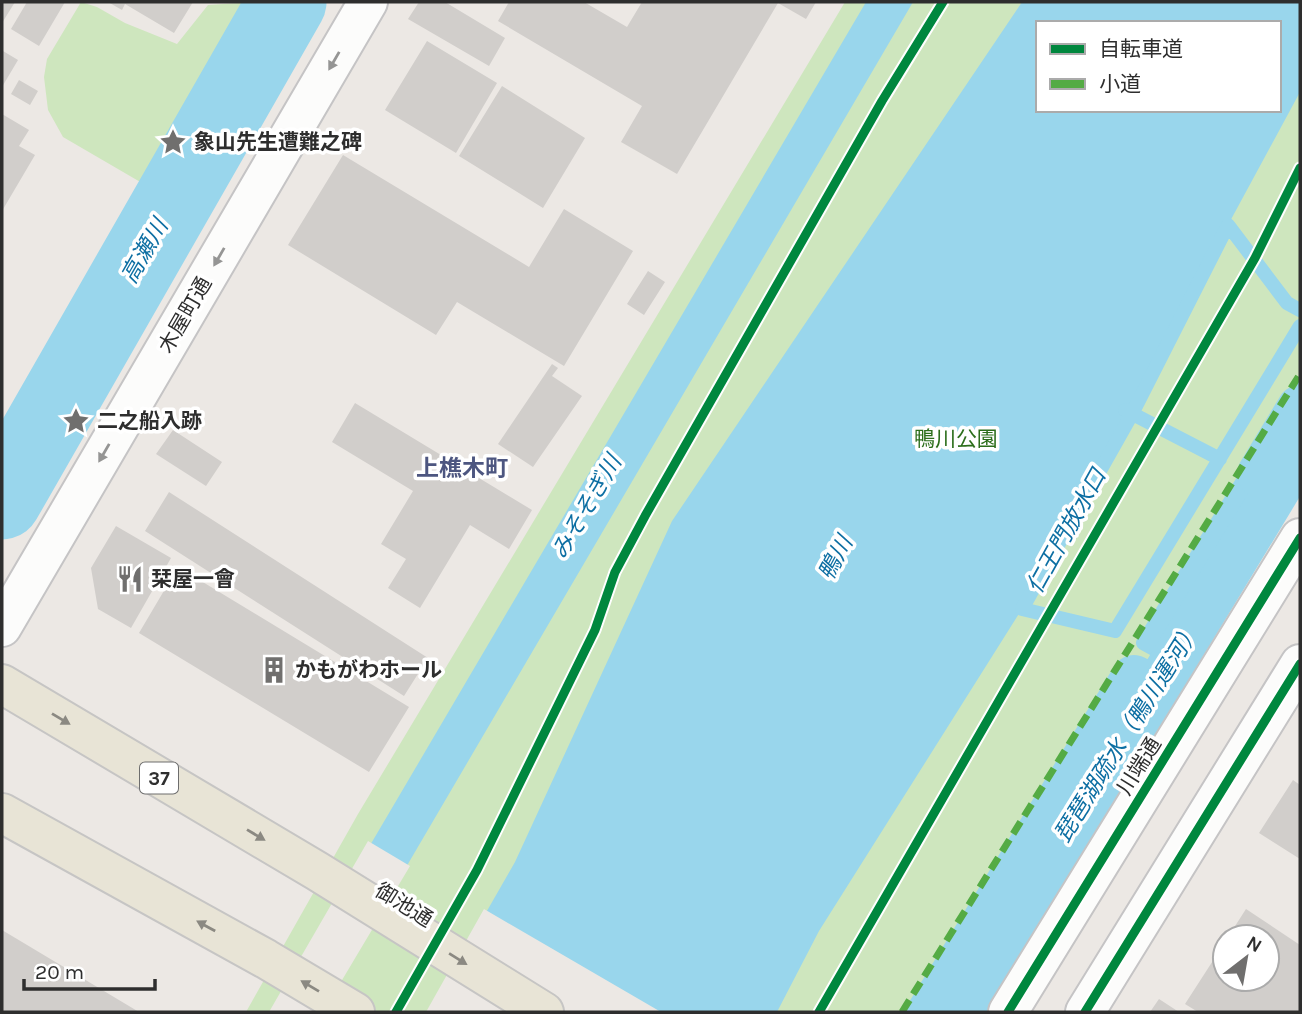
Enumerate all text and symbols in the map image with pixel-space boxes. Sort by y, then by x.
legend [1036,21,1281,112]
text: 自転車道 [1099,37,1183,61]
one-way arrow [328,51,340,70]
text: 小道 [1099,72,1141,96]
place icon: 象山先生遭難之碑 [158,127,188,157]
place label: 象山先生遭難之碑 [194,130,362,154]
water label: 高瀬川 [115,212,175,288]
one-way arrow [213,247,225,267]
street label: 木屋町通 [154,273,216,357]
place icon: 二之船入跡 [61,406,91,436]
place label: 二之船入跡 [97,409,202,433]
park label: 鴨川公園 [914,427,998,451]
one-way arrow [98,444,110,463]
water label: みそそぎ川 [546,448,628,564]
district label: 上樵木町 [416,455,508,482]
water label: 仁王門放水口 [1021,463,1113,598]
water label: 鴨川 [813,529,860,585]
restaurant icon: 栞屋一會 [115,564,145,594]
place label: 栞屋一會 [151,567,235,591]
water label: 琵琶湖疏水（鴨川運河） [1049,618,1206,847]
building icon: かもがわホール [259,655,289,685]
place label: かもがわホール [295,658,442,682]
one-way arrow [51,713,70,725]
street label: 川端通 [1112,733,1166,799]
road number: 37 [140,762,178,793]
one-way arrow [246,829,266,841]
street label: 御池通 [371,878,437,932]
one-way arrow [196,920,216,932]
north arrow [1211,923,1281,993]
text: N [1243,931,1266,957]
scale bar [24,948,156,992]
one-way arrow [448,953,467,966]
text: 20 m [35,960,84,984]
one-way arrow [301,980,320,992]

